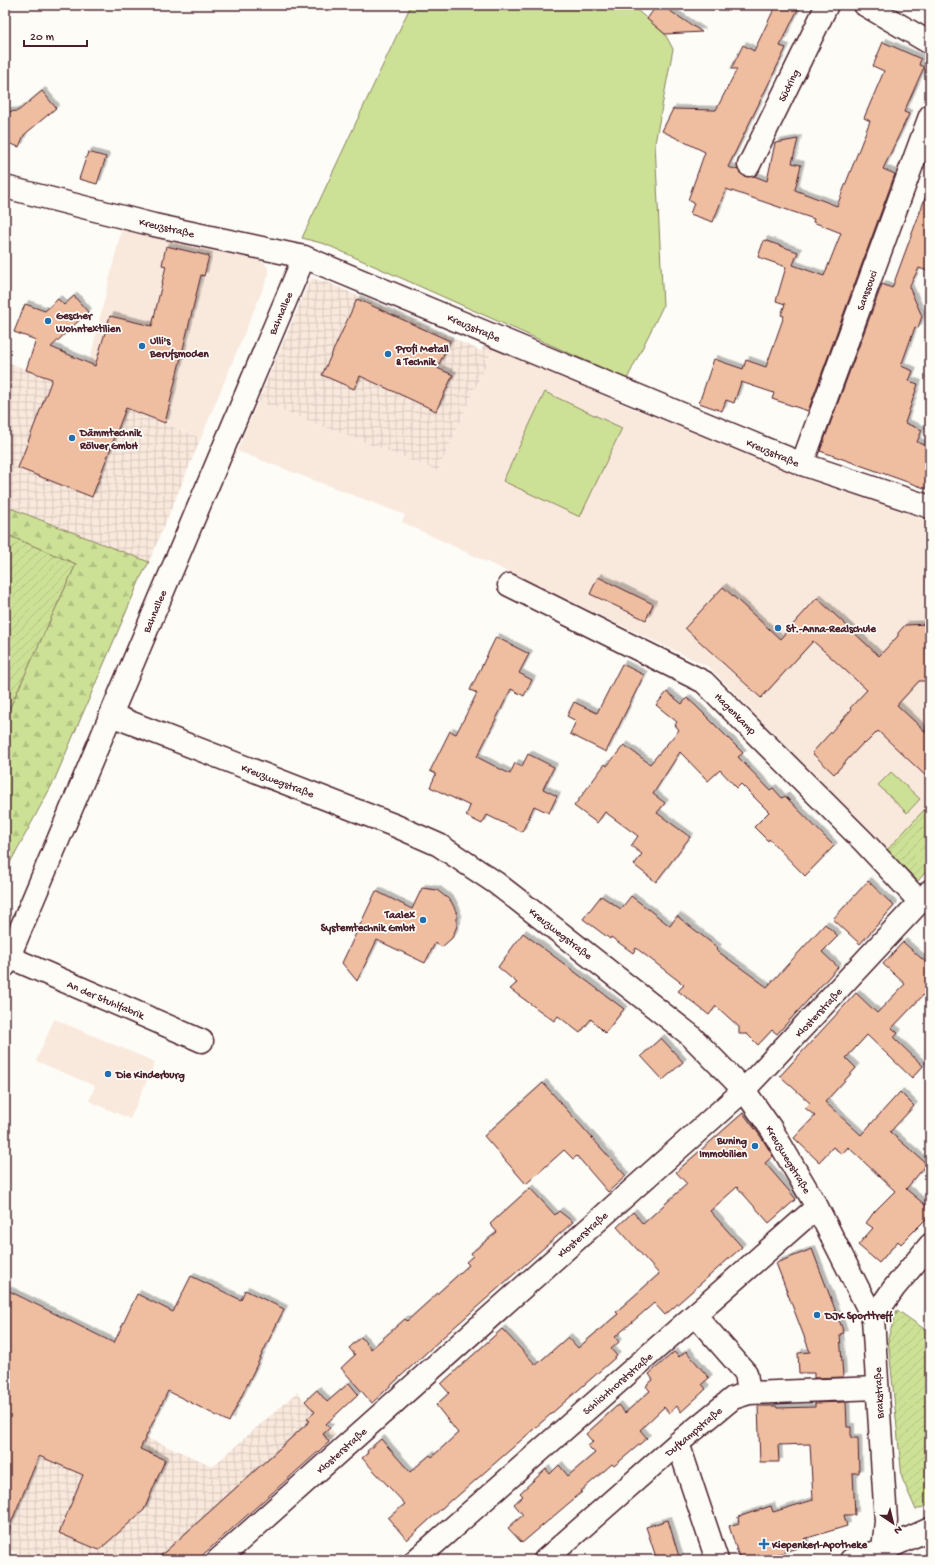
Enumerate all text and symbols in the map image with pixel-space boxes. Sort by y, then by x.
scale bar [24,22,87,48]
text: 20 m [30,31,55,45]
street label: Südring [777,68,803,104]
street label: Kreuzstraße [138,217,196,241]
street label: Sanssouci [855,269,881,312]
street label: Bahnallee [267,290,296,338]
place label: Gescher Wohntextilien [55,311,122,336]
street label: Kreuzstraße [445,312,502,346]
marker: Gescher Wohntextilien [43,316,53,326]
place label: Ulli's Berufsmoden [149,336,209,361]
marker: Ulli's Berufsmoden [137,341,147,351]
place label: Profi Metall & Technik [395,343,449,369]
marker: Profi Metall & Technik [383,349,393,359]
place label: Dämmtechnik Rölver GmbH [79,427,143,453]
marker: Dämmtechnik Rölver GmbH [67,433,77,443]
street label: Kreuzstraße [744,437,801,471]
street label: Bahnallee [141,588,170,636]
marker: St.-Anna-Realschule [773,623,783,633]
place label: St.-Anna-Realschule [786,623,877,636]
street label: Hagenkamp [711,691,758,738]
street label: Kreuzwegstraße [239,762,316,801]
street label: Kreuzwegstraße [526,906,594,963]
place label: Taalex Systemtechnik GmbH [321,910,416,935]
marker: Taalex Systemtechnik GmbH [418,915,428,925]
street label: An der Stuhlfabrik [65,978,147,1023]
street label: Klosterstraße [794,986,846,1041]
marker: Die Kinderburg [103,1069,113,1079]
place label: Die Kinderburg [115,1070,185,1083]
street label: Kreuzwegstraße [762,1124,812,1196]
place label: Buning Immobilien [699,1136,748,1161]
marker: Buning Immobilien [750,1141,760,1151]
street label: Klosterstraße [556,1210,611,1261]
marker: DJK Sporttreff [812,1310,822,1320]
place label: DJK Sporttreff [824,1310,894,1323]
street label: Schlichthorststraße [581,1351,656,1418]
street label: Brakstraße [873,1367,887,1420]
street label: Dufkampstraße [662,1404,726,1461]
street label: Klosterstraße [315,1426,370,1477]
north arrow [873,1503,913,1543]
text: N [891,1523,904,1537]
marker: Kiepenkerl-Apotheke [759,1539,769,1549]
place label: Kiepenkerl-Apotheke [771,1539,868,1552]

